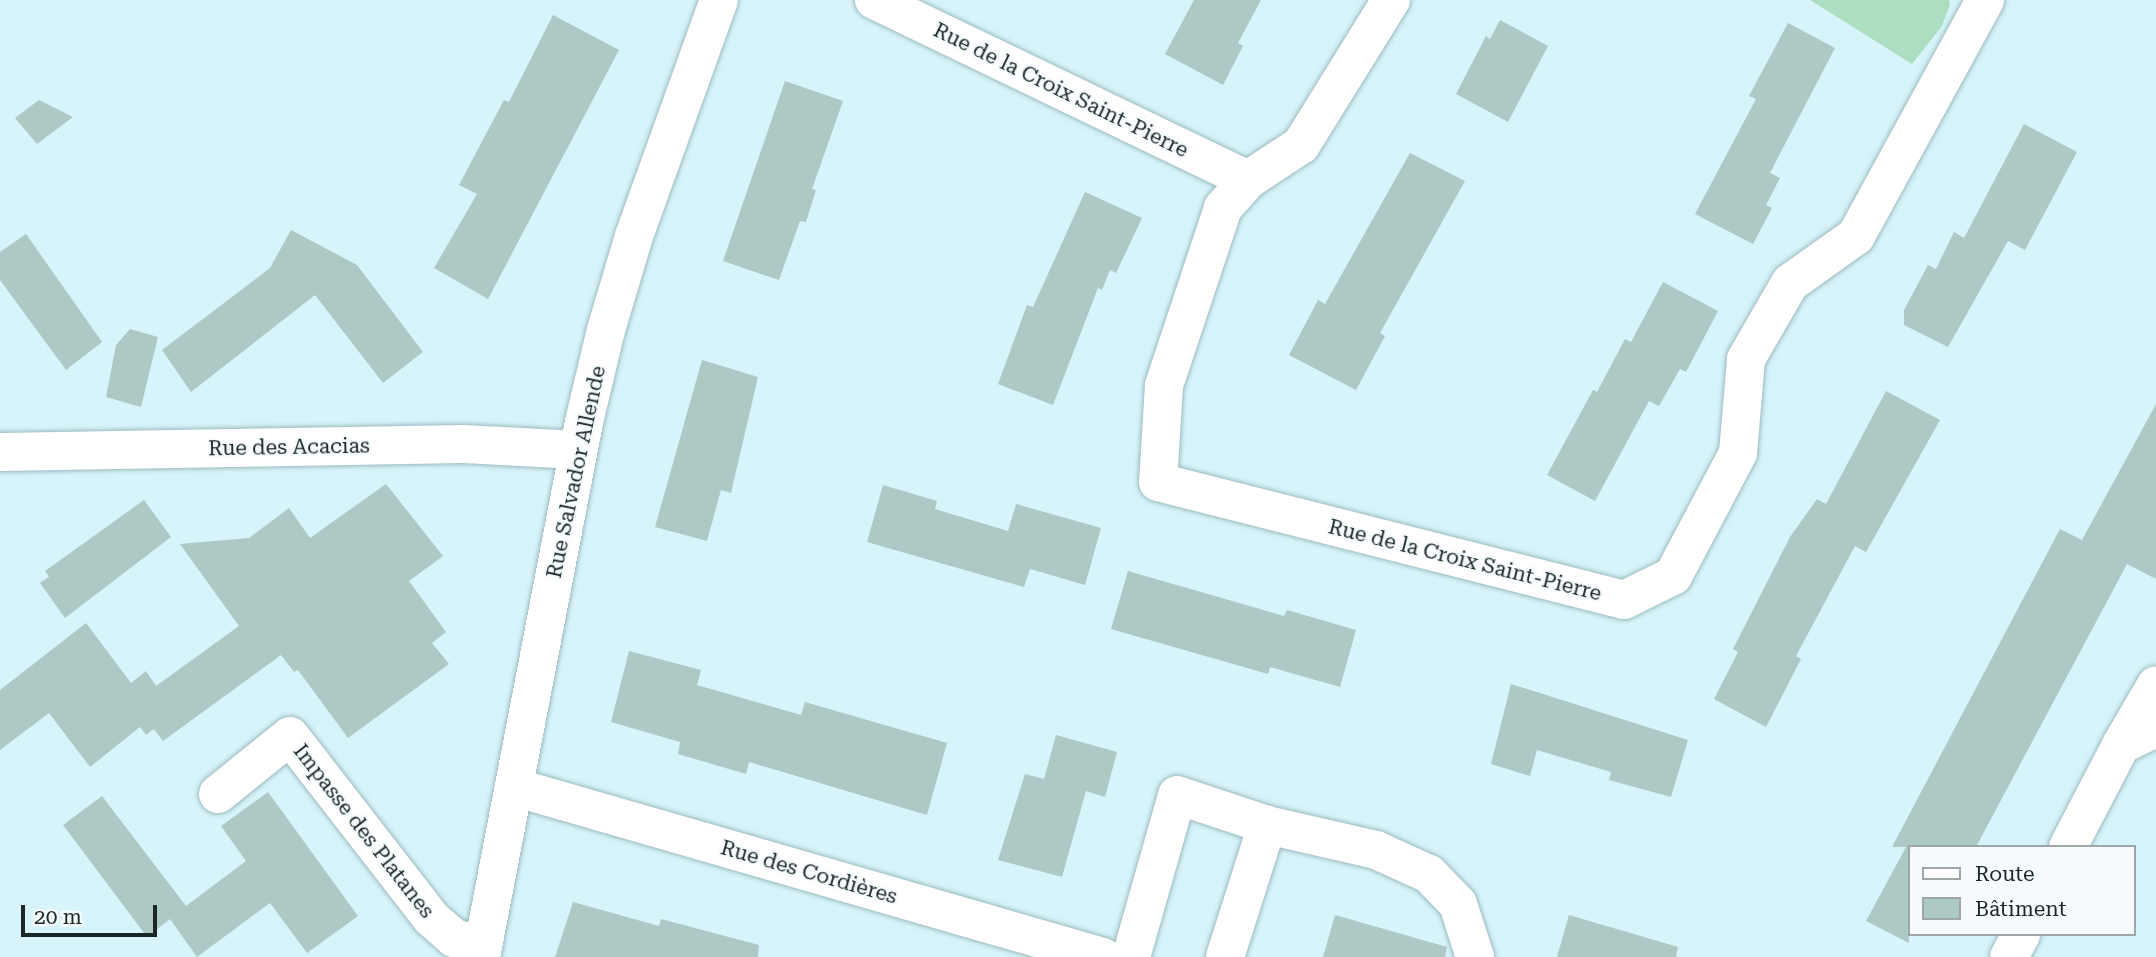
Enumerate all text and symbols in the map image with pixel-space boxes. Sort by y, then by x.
street label: Rue de la Croix Saint-Pierre [929,17,1193,163]
street label: Rue Salvador Allende [541,364,611,580]
street label: Rue des Acacias [208,433,370,461]
street label: Rue de la Croix Saint-Pierre [1326,514,1604,606]
street label: Impasse des Platanes [288,739,440,923]
street label: Rue des Cordières [718,835,900,909]
legend [1908,845,2135,936]
text: Route [1975,862,2034,886]
scale bar [24,890,161,934]
text: Bâtiment [1975,897,2067,921]
text: 20 m [34,905,82,929]

